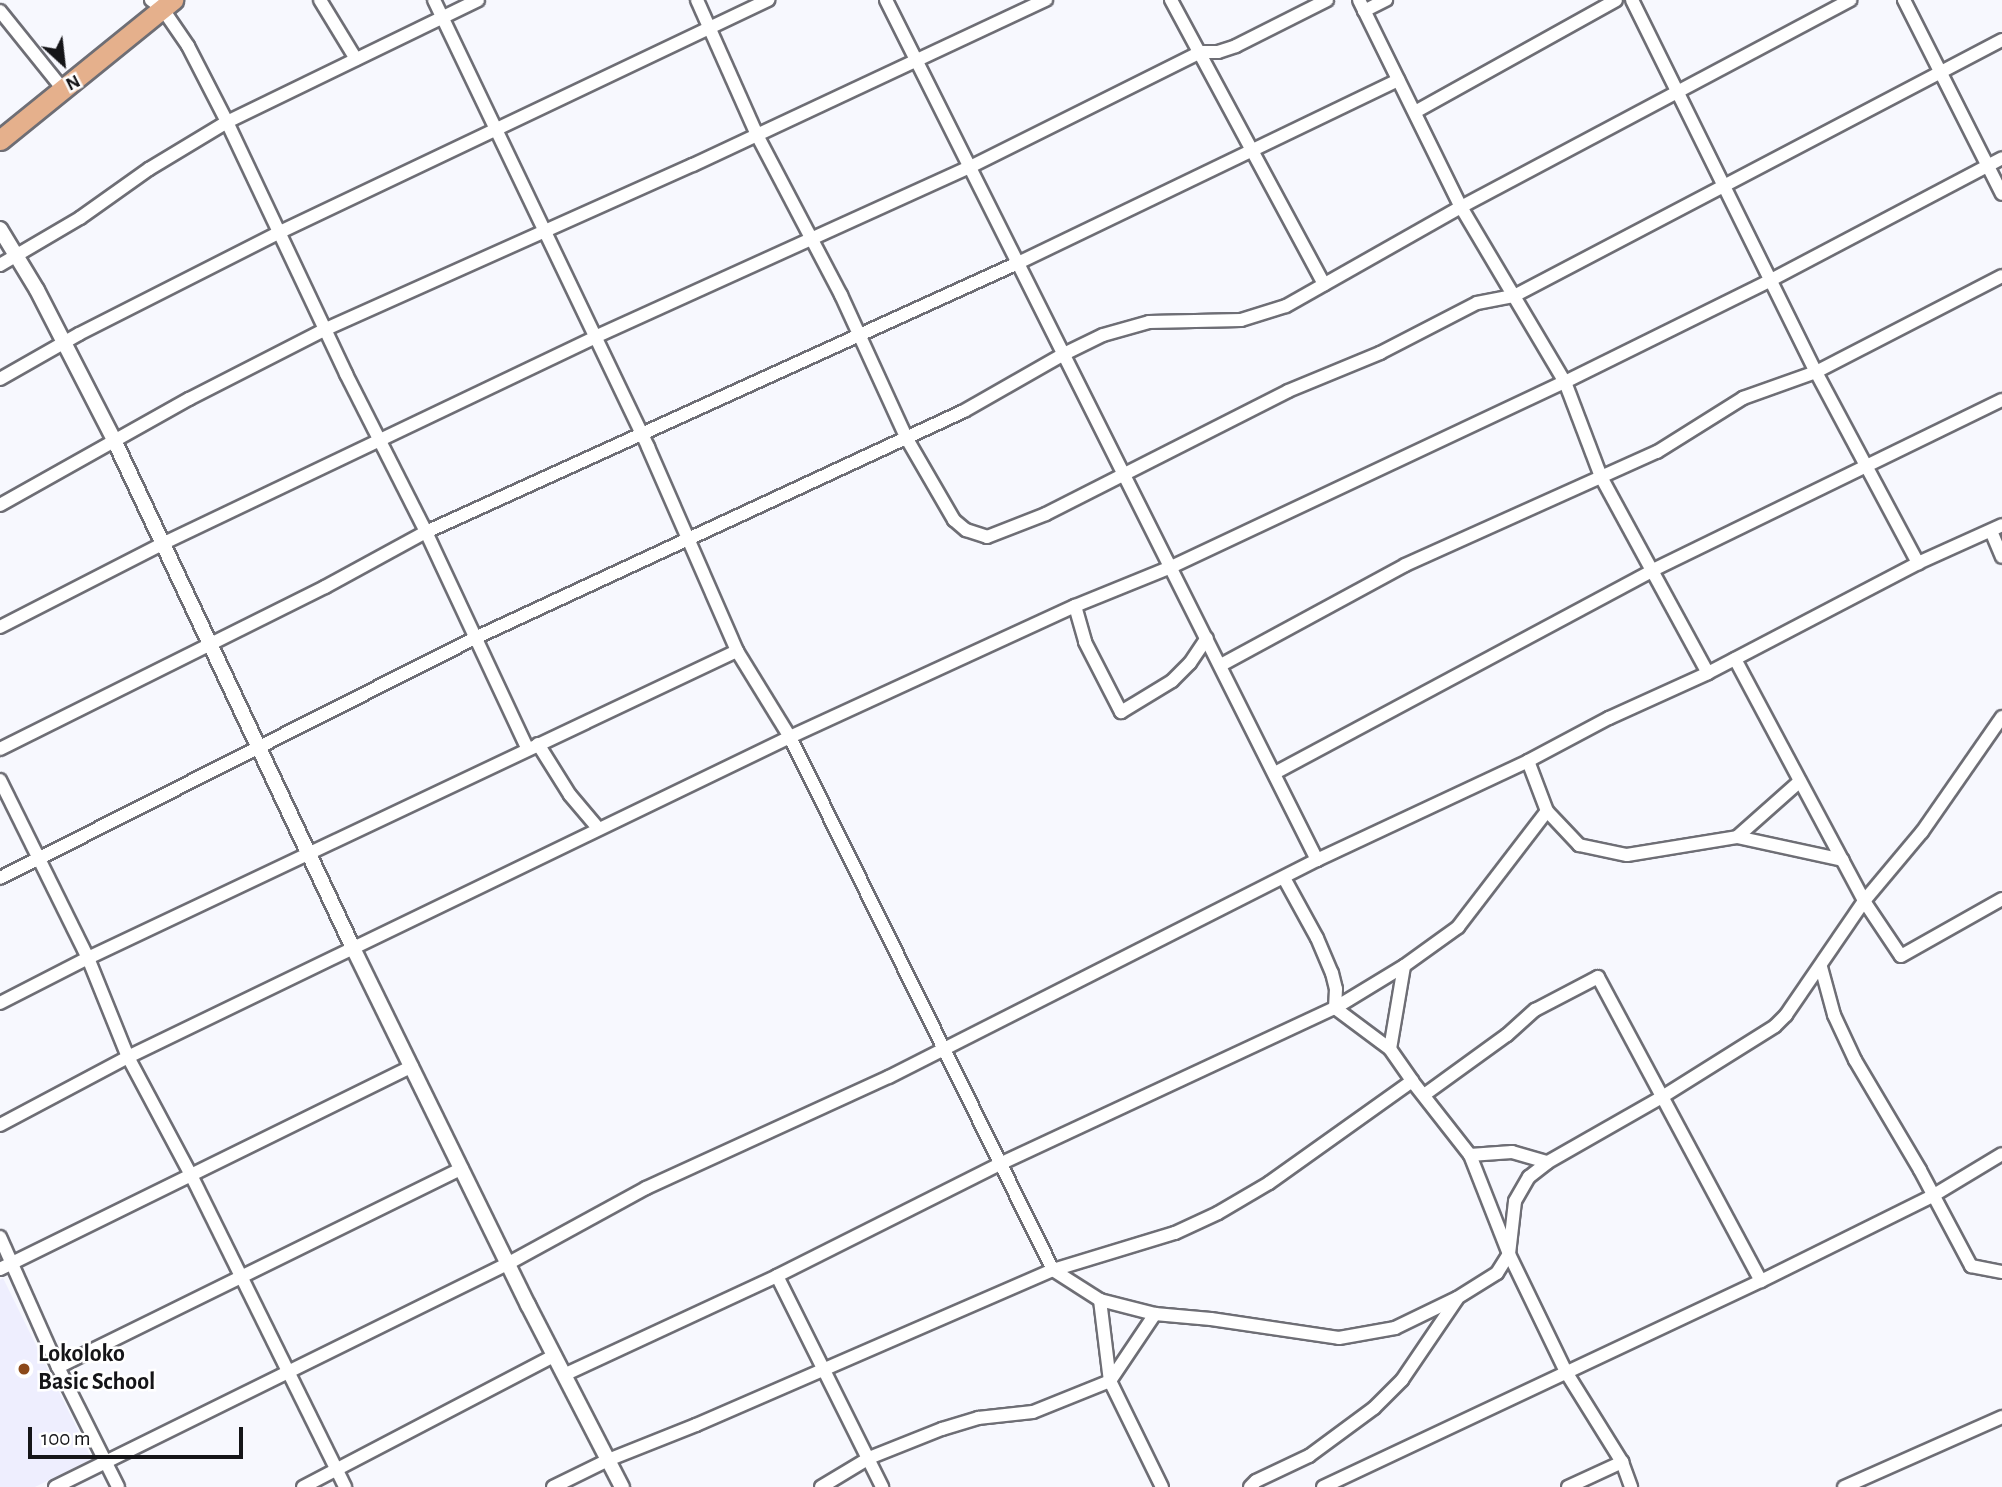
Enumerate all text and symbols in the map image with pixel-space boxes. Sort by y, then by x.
north arrow [28,28,98,98]
text: N [63,71,83,94]
place label: Lokoloko Basic School [38,1341,155,1397]
marker: Lokoloko Basic School [16,1361,32,1377]
scale bar [32,1414,247,1458]
text: 100 m [41,1428,91,1449]

